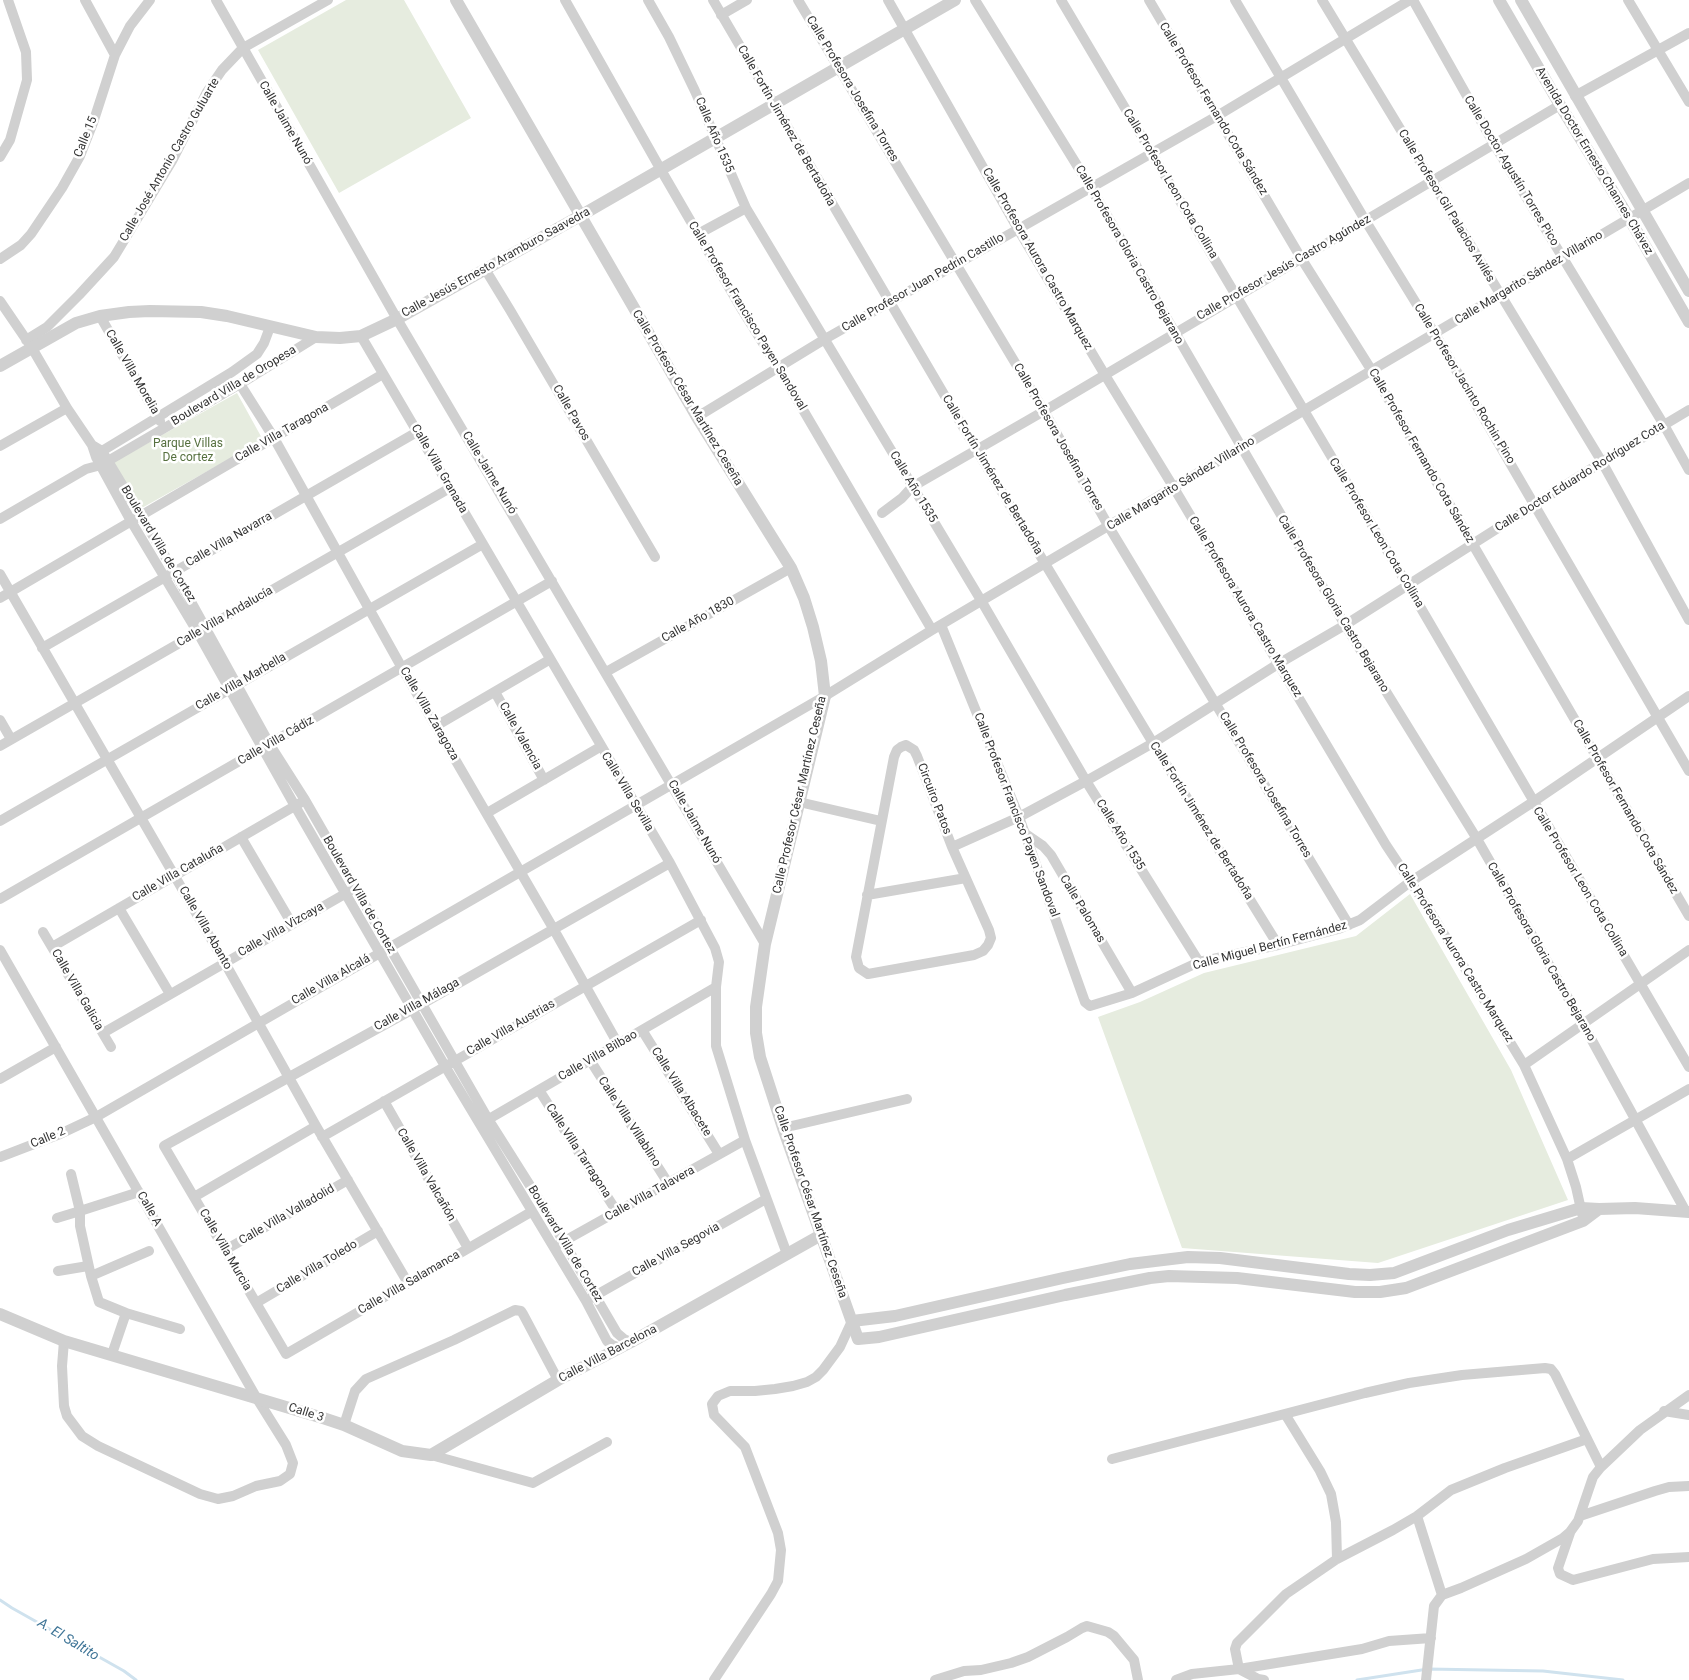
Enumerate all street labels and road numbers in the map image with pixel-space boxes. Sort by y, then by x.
street label: Calle Profesora Josefina Torres [803,14,901,164]
street label: Calle Profesor Fernando Cota Sández [1156,20,1270,198]
street label: Calle Fortín Jiménez de Bertadoña [734,43,838,209]
street label: Avenida Doctor Ernesto Channes Chávez [1532,65,1656,257]
street label: Calle José Antonio Castro Guluarte [117,76,223,244]
street label: Calle Jaime Nunó [255,79,315,167]
street label: Calle Doctor Agustín Torres Pico [1460,93,1562,249]
street label: Calle Año 1535 [692,95,736,175]
street label: Calle Profesor Leon Cota Collina [1119,106,1221,262]
street label: Calle 15 [71,114,101,160]
street label: Calle Profesor Gil Palacios Avilés [1395,127,1497,285]
street label: Calle Profesora Gloria Castro Bejarano [1072,163,1186,347]
street label: Calle Profesora Aurora Castro Marquez [979,165,1095,353]
street label: Calle Jesús Ernesto Aramburo Saavedra [399,205,593,321]
street label: Calle Profesor Jesús Castro Agúndez [1194,212,1374,324]
street label: Calle Profesor Francisco Payen Sandoval [685,219,809,413]
street label: Calle Margarito Sández Villarino [1452,228,1606,328]
street label: Calle Profesor Juan Pedrin Castillo [839,231,1007,335]
street label: Calle Profesor Jacinto Rochin Pino [1410,301,1518,467]
street label: Calle Profesor César Martínez Ceseña [629,308,745,488]
street label: Calle Villa Morelia [102,327,162,417]
street label: Boulevard Villa de Oropesa [169,343,299,429]
street label: Calle Profesora Josefina Torres [1010,361,1106,513]
street label: Calle Profesor Fernando Cota Sández [1365,366,1477,546]
street label: Calle Pavos [549,382,593,444]
street label: Calle Fortín Jiménez de Bertadoña [939,393,1045,557]
street label: Calle Villa Taragona [233,400,331,466]
street label: Calle Doctor Eduardo Rodríguez Cota [1493,419,1667,535]
street label: Calle Villa Granada [408,422,470,516]
street label: Calle Jaime Nunó [459,429,519,517]
street label: Calle Margarito Sández Villarino [1104,434,1258,534]
street label: Calle Año 1535 [886,449,940,525]
street label: Calle Profesor Leon Cota Collina [1325,455,1427,611]
street label: Boulevard Villa de Cortez [117,483,199,605]
street label: Calle Villa Navarra [183,509,275,571]
street label: Calle Profesora Gloria Castro Bejarano [1274,513,1392,695]
street label: Calle Profesora Aurora Castro Marquez [1185,514,1305,700]
street label: Calle Villa Andalucía [174,584,276,650]
street label: Calle Año 1830 [659,594,737,646]
street label: Calle Villa Marbella [193,650,289,714]
street label: Calle Villa Zaragoza [396,665,462,763]
street label: Calle Profesor César Martínez Ceseña [770,695,830,895]
street label: Calle Valencia [496,700,544,772]
street label: Calle Profesora Josefina Torres [1216,710,1314,860]
street label: Calle Profesor Francisco Payen Sandoval [970,711,1062,919]
street label: Calle Villa Cádiz [235,713,317,769]
street label: Calle Profesor Fernando Cota Sández [1569,717,1681,897]
street label: Calle Fortín Jiménez de Bertadoña [1146,739,1256,903]
street label: Calle Villa Sevilla [598,750,656,834]
street label: Circuiro Patos [914,761,954,837]
street label: Calle Jaime Nunó [664,778,724,866]
street label: Calle Año 1535 [1092,797,1148,873]
street label: Calle Profesor Leon Cota Collina [1529,804,1631,960]
street label: Boulevard Villa de Cortez [319,834,399,956]
street label: Calle Villa Cataluña [130,841,226,905]
street label: Calle Profesora Gloria Castro Bejarano [1484,860,1598,1044]
street label: Calle Profesora Aurora Castro Marquez [1394,861,1516,1045]
street label: Calle Palomas [1056,872,1108,946]
street label: Calle Villa Abanto [175,884,235,972]
street label: Calle Villa Vizcaya [236,900,326,960]
street label: Calle Miguel Bertín Fernández [1191,918,1349,974]
street label: Calle Villa Galicia [48,947,106,1033]
street label: Calle Villa Alcalá [289,952,373,1008]
street label: Calle Villa Málaga [372,976,462,1034]
street label: Calle Villa Austrias [464,997,558,1059]
street label: Calle Villa Bilbao [556,1028,640,1084]
street label: Calle Villa Albacete [648,1045,714,1139]
street label: Calle Villa Villablino [595,1074,663,1170]
street label: Calle Villa Tarragona [542,1101,614,1201]
street label: Calle Profesor César Martínez Ceseña [770,1104,850,1300]
street label: Calle 2 [28,1124,68,1152]
street label: Calle Villa Valcañón [393,1126,459,1224]
street label: Calle Villa Talavera [603,1163,697,1225]
street label: Calle Villa Valladolid [237,1182,337,1248]
street label: Boulevard Villa de Cortez [524,1183,606,1305]
street label: Calle A [133,1189,165,1229]
street label: Calle Villa Murcia [196,1206,254,1294]
street label: Calle Villa Segovia [630,1220,722,1280]
street label: Calle Villa Toledo [274,1237,360,1297]
street label: Calle Villa Salamanca [356,1248,462,1318]
street label: Calle Villa Barcelona [557,1322,659,1386]
street label: Calle 3 [287,1401,325,1425]

